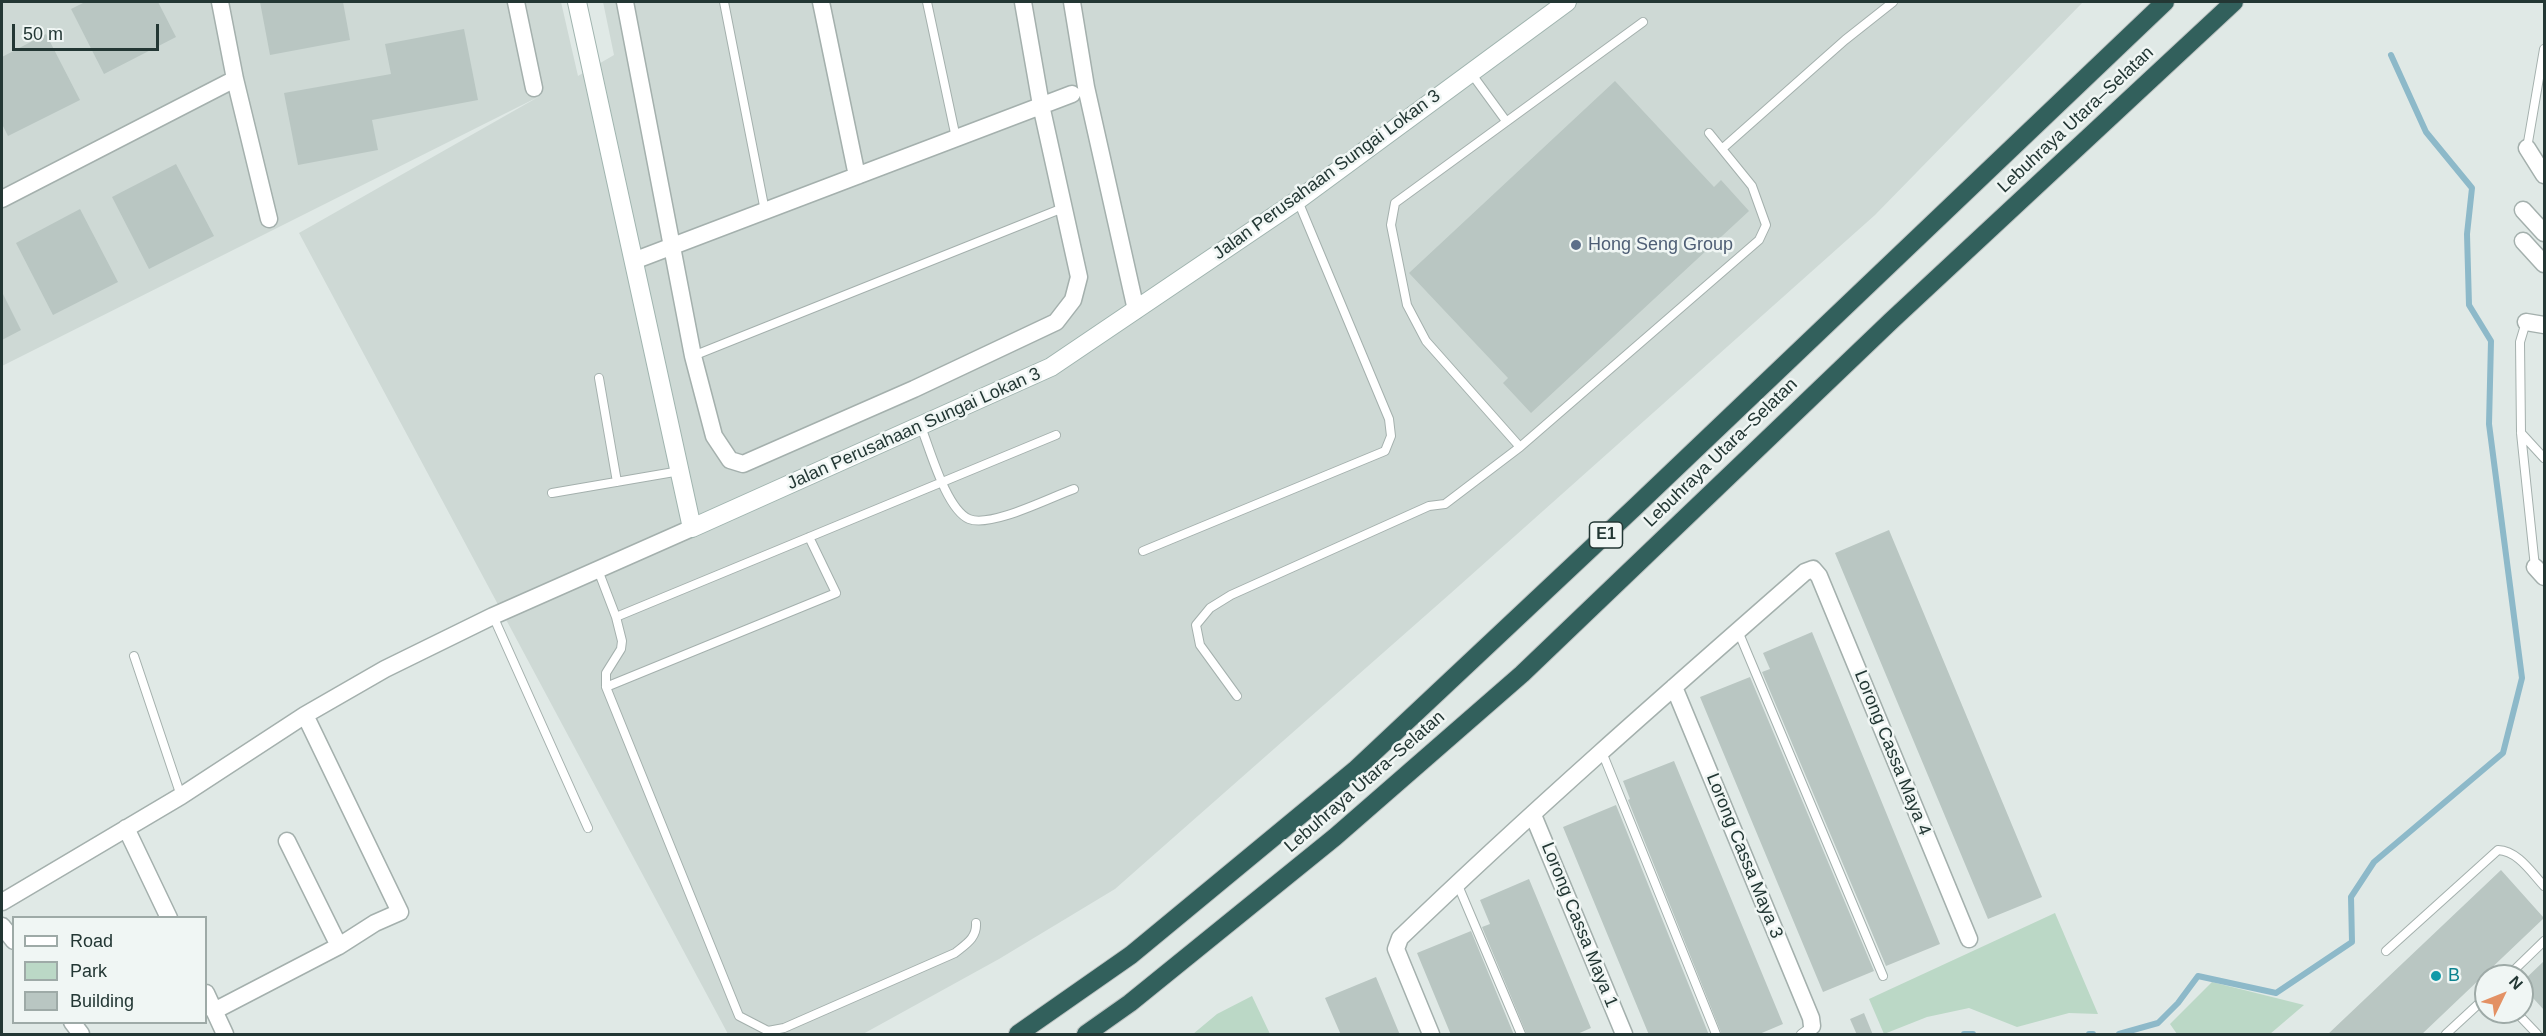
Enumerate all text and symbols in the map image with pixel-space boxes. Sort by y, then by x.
scale bar [15,12,162,50]
text: 50 m [23,24,63,44]
street label: Lebuhraya Utara–Selatan [1994,42,2158,198]
street label: Jalan Perusahaan Sungai Lokan 3 [1209,85,1445,265]
place label: Hong Seng Group [1588,234,1733,256]
marker: Hong Seng Group [1569,238,1583,252]
street label: Jalan Perusahaan Sungai Lokan 3 [784,363,1044,495]
street label: Lebuhraya Utara–Selatan [1640,374,1802,532]
road number: E1 [1590,522,1622,548]
street label: Lorong Cassa Maya 4 [1849,667,1935,839]
street label: Lebuhraya Utara–Selatan [1281,707,1449,857]
street label: Lorong Cassa Maya 3 [1701,770,1787,942]
street label: Lorong Cassa Maya 1 [1536,839,1622,1011]
legend [12,916,207,1024]
text: Road [70,931,113,951]
text: Park [70,961,107,981]
north arrow [2474,964,2534,1024]
place label: B [2448,965,2460,987]
marker: B [2429,969,2443,983]
text: N [2506,973,2526,993]
text: Building [70,991,134,1011]

